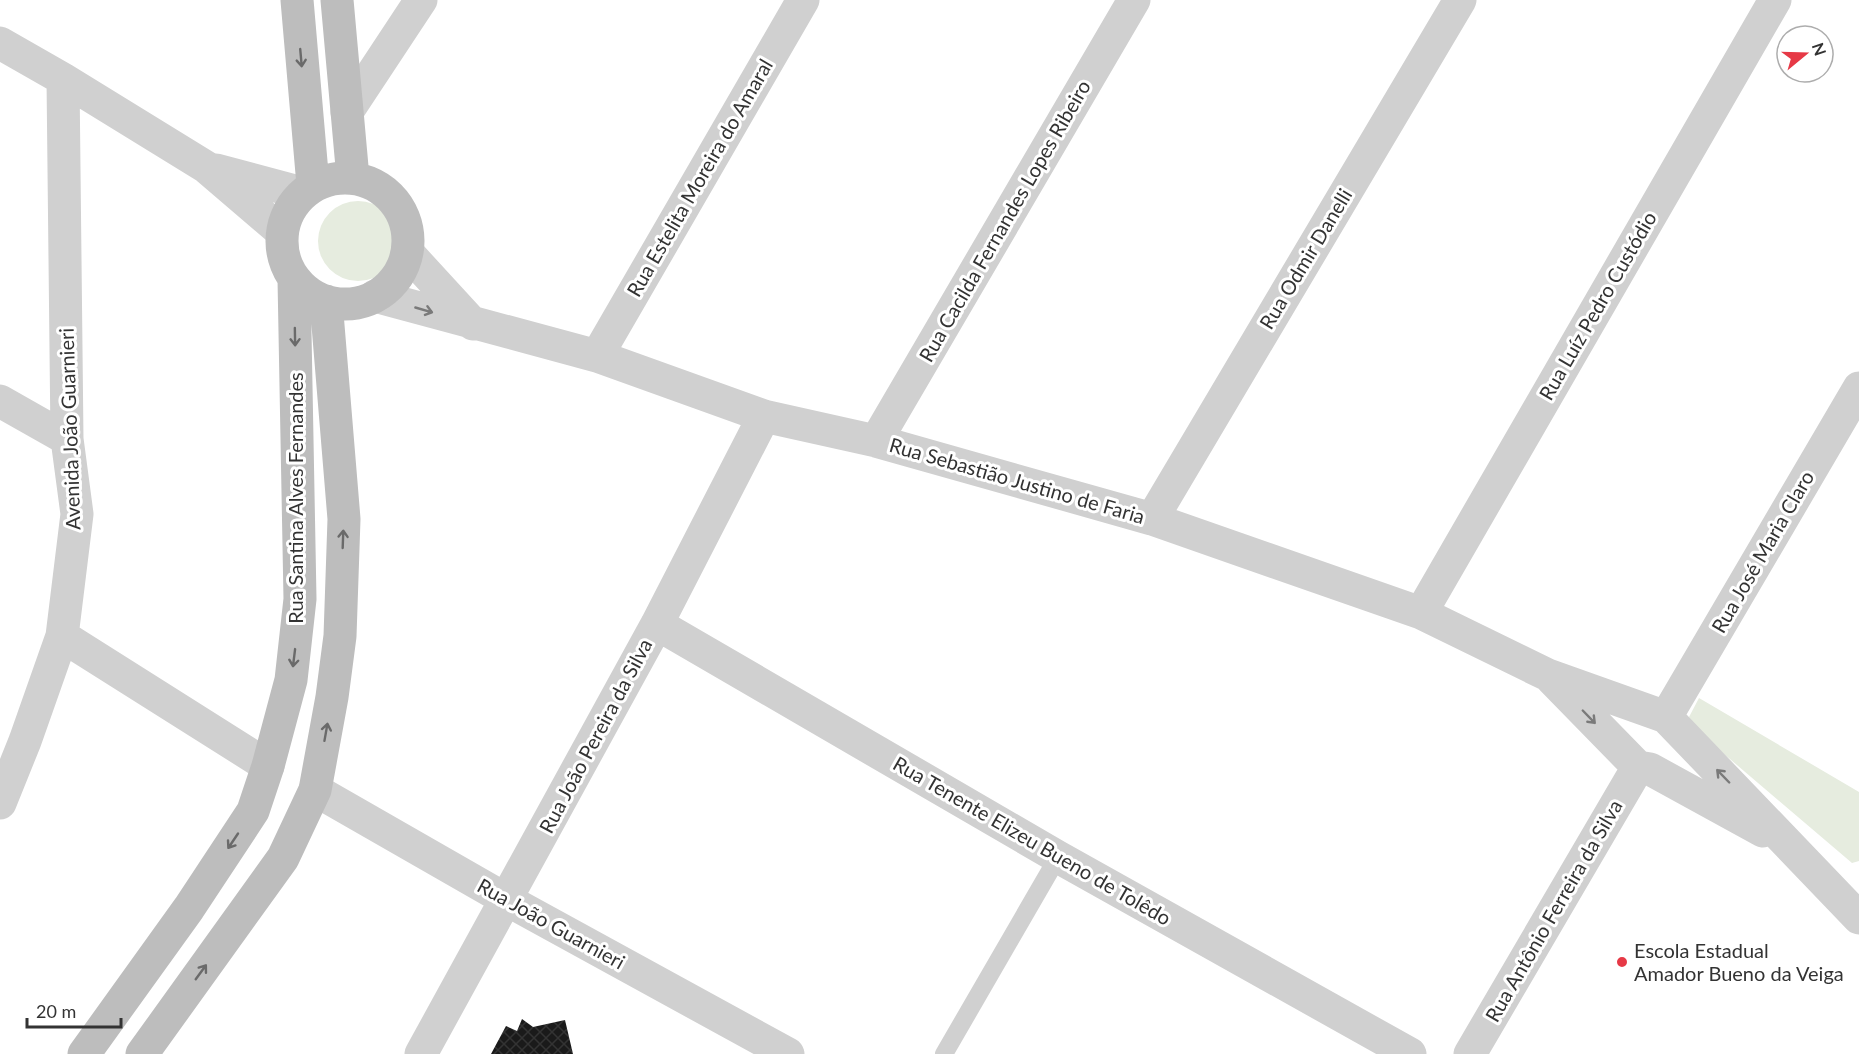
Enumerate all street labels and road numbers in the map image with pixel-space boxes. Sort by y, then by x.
street label: Rua Estelita Moreira do Amaral [621,54,777,301]
street label: Rua Cacilda Fernandes Lopes Ribeiro [913,75,1095,366]
street label: Rua Odmir Danelli [1254,184,1356,333]
street label: Rua Luíz Pedro Custódio [1533,207,1661,404]
street label: Avenida João Guarnieri [53,328,85,531]
street label: Rua Santina Alves Fernandes [283,372,307,624]
street label: Rua Sebastião Justino de Faria [887,432,1148,528]
street label: Rua José Maria Claro [1706,466,1818,637]
street label: Rua João Pereira da Silva [534,634,657,837]
street label: Rua Tenente Elizeu Bueno de Tolêdo [889,751,1176,930]
street label: Rua Antônio Ferreira da Silva [1480,795,1627,1026]
street label: Rua João Guarnieri [474,873,629,974]

